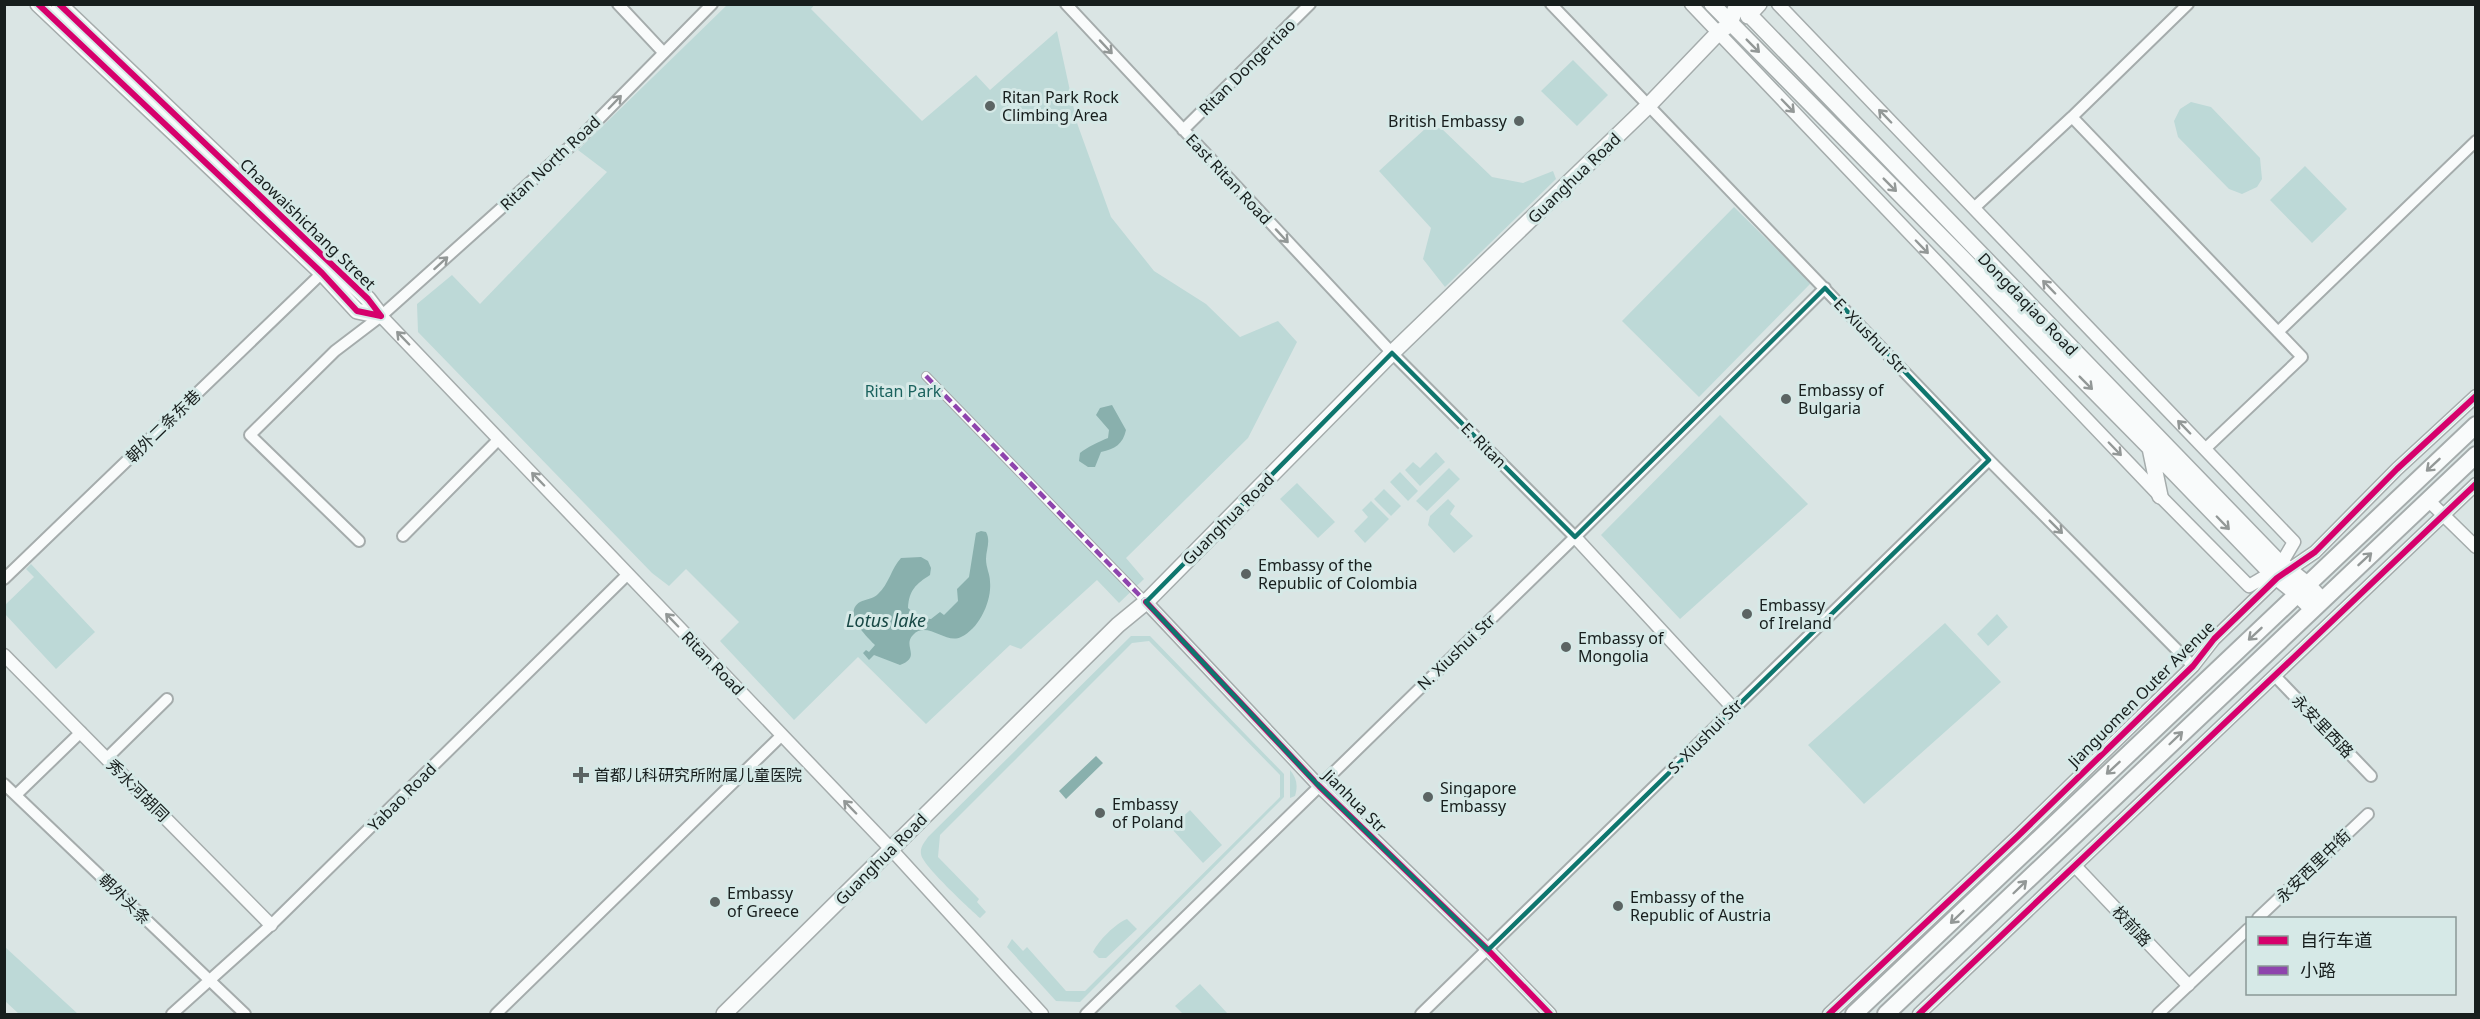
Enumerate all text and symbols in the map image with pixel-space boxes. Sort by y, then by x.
street label: Ritan Dongertiao [1194,14,1300,120]
one-way arrow [1746,39,1760,54]
one-way arrow [1099,40,1113,55]
place label: Ritan Park Rock Climbing Area [1002,86,1119,126]
one-way arrow [607,95,622,110]
one-way arrow [1780,98,1795,113]
marker: Ritan Park Rock Climbing Area [983,99,997,113]
one-way arrow [1877,108,1892,123]
place label: British Embassy [1388,110,1508,132]
street label: Ritan North Road [495,111,605,215]
marker: British Embassy [1512,114,1526,128]
street label: Guanghua Road [1523,128,1625,228]
street label: East Ritan Road [1181,129,1277,229]
street label: Chaowaishichang Street [235,153,381,295]
one-way arrow [1883,177,1897,192]
one-way arrow [1275,228,1289,243]
one-way arrow [1915,239,1929,254]
street label: Dongdaqiao Road [1973,248,2083,360]
one-way arrow [433,256,448,270]
one-way arrow [2042,279,2056,294]
street label: E. Xiushui Str [1829,293,1913,379]
one-way arrow [396,331,410,346]
one-way arrow [2079,376,2094,391]
place label: Embassy of Bulgaria [1798,379,1885,419]
park label: Ritan Park [865,380,942,402]
street label: 朝外二条东巷 [121,385,205,467]
marker: Embassy of Bulgaria [1779,392,1793,406]
street label: E. Ritan [1456,417,1512,473]
one-way arrow [2177,420,2192,435]
one-way arrow [2107,441,2121,456]
one-way arrow [2426,458,2441,472]
street label: Guanghua Road [1177,468,1279,570]
one-way arrow [530,472,545,487]
one-way arrow [2215,515,2230,530]
one-way arrow [2048,519,2063,534]
one-way arrow [2357,553,2372,567]
place label: Embassy of the Republic of Colombia [1258,554,1418,594]
marker: Embassy of the Republic of Colombia [1239,567,1253,581]
place label: Embassy of Ireland [1759,594,1832,634]
marker: Embassy of Ireland [1740,607,1754,621]
water label: Lotus lake [846,608,926,632]
street label: N. Xiushui Str [1412,609,1500,695]
one-way arrow [665,613,680,628]
street label: Jianguomen Outer Avenue [2061,616,2219,774]
street label: Ritan Road [677,626,749,700]
place label: Embassy of Mongolia [1578,627,1665,667]
one-way arrow [2247,627,2262,641]
marker: Embassy of Mongolia [1559,640,1573,654]
street label: 永安里西路 [2287,690,2359,762]
street label: S. Xiushui Str [1663,693,1748,778]
one-way arrow [2169,731,2184,745]
street label: 秀水河胡同 [102,754,174,826]
street label: Yabao Road [363,758,441,836]
one-way arrow [2106,761,2121,775]
street label: Jianhua Str [1317,763,1392,838]
place label: 首都儿科研究所附属儿童医院 [594,764,802,786]
marker: 首都儿科研究所附属儿童医院 [572,766,590,784]
place label: Singapore Embassy [1440,777,1516,817]
marker: Singapore Embassy [1421,790,1435,804]
place label: Embassy of Poland [1112,793,1184,833]
one-way arrow [843,799,858,814]
marker: Embassy of Poland [1093,806,1107,820]
street label: Guanghua Road [830,808,932,910]
street label: 永安西里中街 [2271,825,2355,907]
street label: 朝外头条 [94,869,156,929]
one-way arrow [2013,880,2028,895]
place label: Embassy of Greece [727,882,799,922]
place label: Embassy of the Republic of Austria [1630,886,1771,926]
marker: Embassy of Greece [708,895,722,909]
marker: Embassy of the Republic of Austria [1611,899,1625,913]
street label: 校前路 [2108,901,2156,951]
one-way arrow [1949,910,1964,924]
legend [2246,917,2456,995]
text: 自行车道 [2300,928,2372,952]
text: 小路 [2300,958,2336,982]

